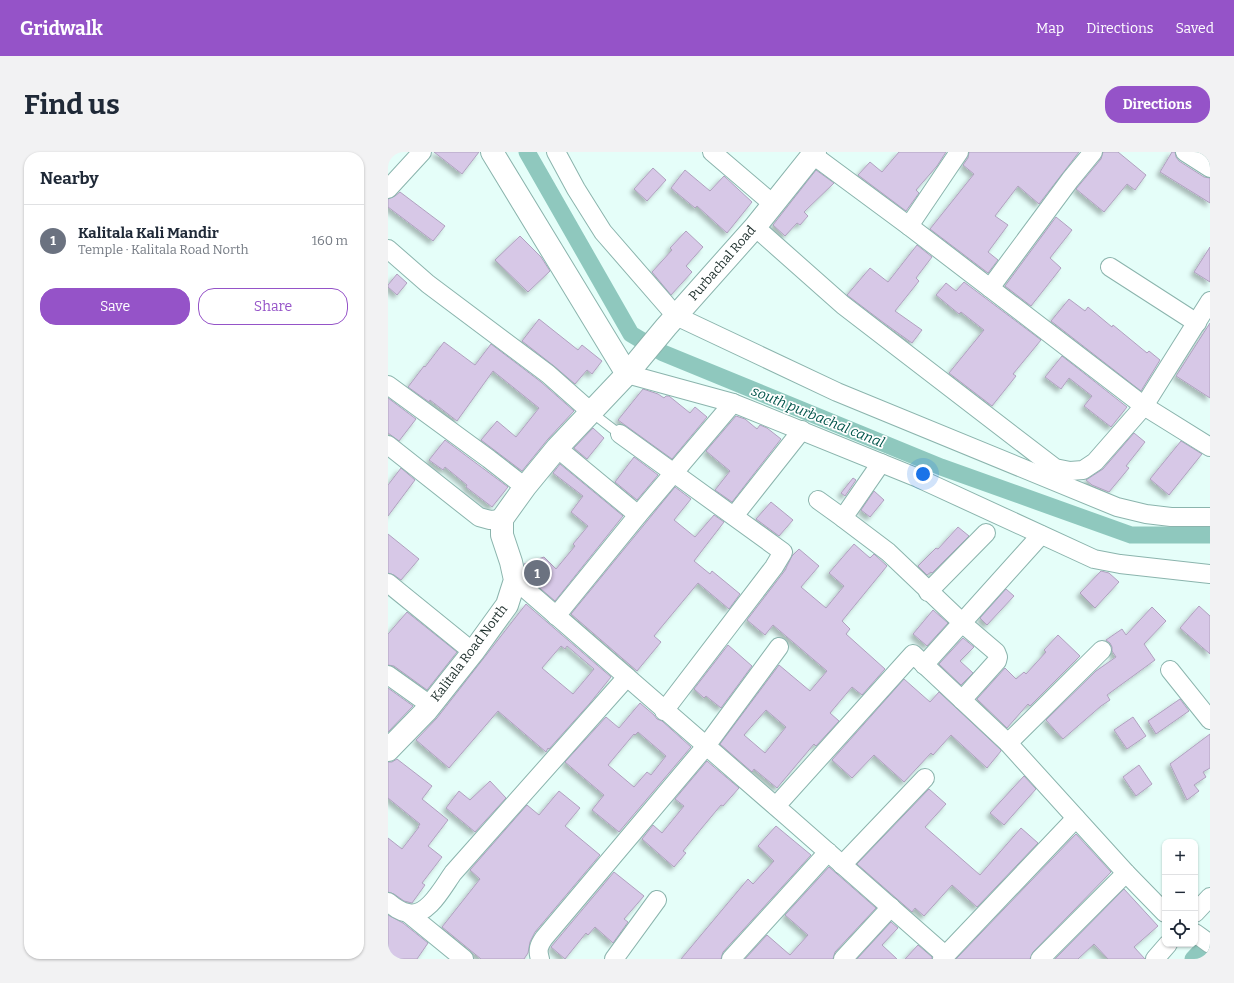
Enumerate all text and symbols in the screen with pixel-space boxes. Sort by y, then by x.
text: Gridwalk [20,17,103,40]
text: Map [1036,20,1064,37]
text: Directions [1086,20,1154,37]
text: Saved [1176,20,1214,37]
button: Directions [1105,86,1210,123]
text: Find us [24,88,120,121]
text: Nearby [40,168,99,189]
street label: Purbachal Road [685,222,759,304]
text: Kalitala Kali Mandir [78,224,219,242]
text: 1 [50,233,56,248]
text: 160 m [312,233,348,248]
text: Temple · Kalitala Road North [78,242,249,257]
button: Save [40,288,190,325]
button: Share [198,288,348,325]
water label: south purbachal canal [749,383,887,452]
your location [913,464,933,484]
pin: 1 [524,558,550,588]
street label: Kalitala Road North [428,602,510,704]
map controls [1162,839,1198,947]
button: + [1162,839,1198,875]
button: − [1162,875,1198,911]
button: locate [1162,911,1198,947]

